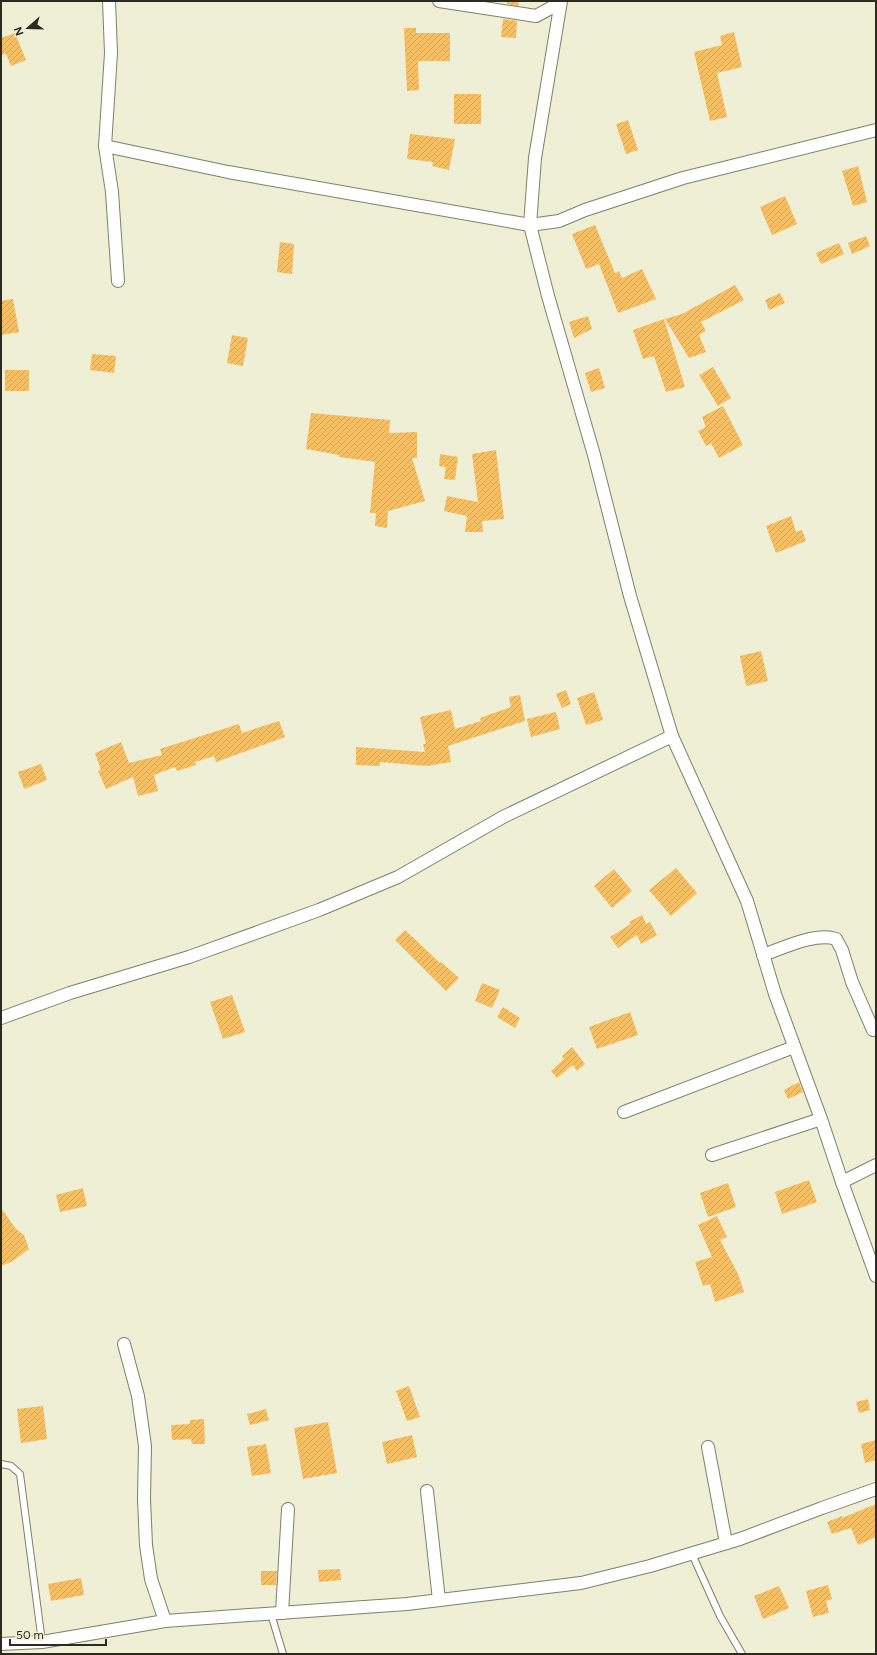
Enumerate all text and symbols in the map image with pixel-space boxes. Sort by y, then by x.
north arrow [8,8,48,48]
text: N [12,25,27,37]
scale bar [10,1621,106,1647]
text: 50 m [16,1628,44,1642]

